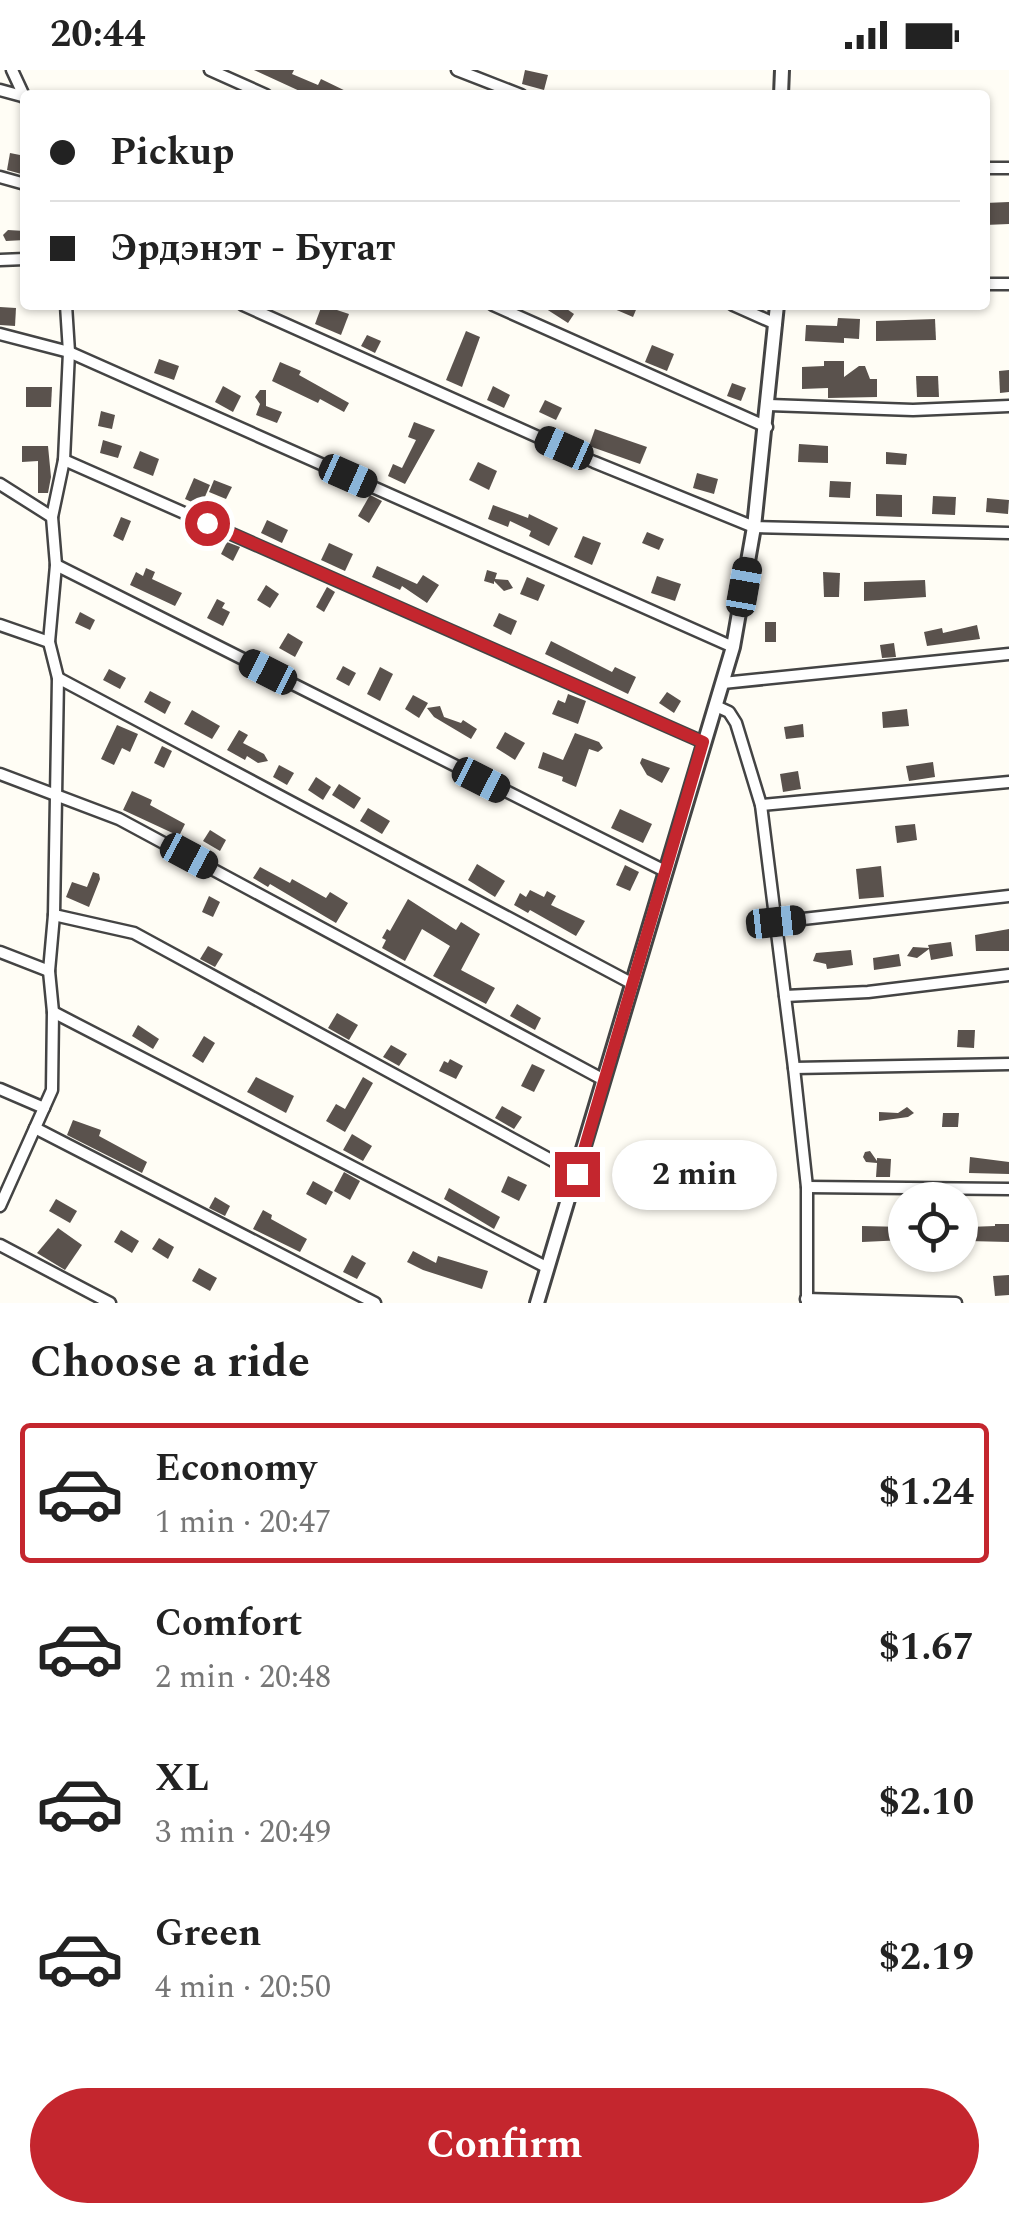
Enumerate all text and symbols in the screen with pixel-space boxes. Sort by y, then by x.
text: 20:44 [50,6,145,64]
text: Pickup [110,124,234,182]
text: Эрдэнэт - Бугат [110,220,395,278]
car [530,422,598,474]
car [314,450,382,502]
route start [185,501,230,546]
car [724,555,764,619]
car [234,645,302,699]
car [447,753,515,807]
car [155,829,223,883]
car [745,904,807,940]
callout: 2 min [612,1139,777,1209]
text: 2 min [652,1150,737,1199]
route end [555,1152,600,1197]
map controls [888,1182,978,1272]
button: locate [888,1182,978,1272]
text: Choose a ride [30,1328,310,1397]
text: Economy [155,1440,316,1498]
icon: car [35,1448,125,1538]
text: $1.24 [879,1464,974,1522]
text: 1 min · 20:47 [155,1498,331,1547]
text: Comfort [155,1595,302,1653]
icon: car [35,1603,125,1693]
text: $1.67 [879,1619,974,1677]
text: 2 min · 20:48 [155,1653,331,1702]
text: XL [155,1750,209,1808]
icon: car [35,1758,125,1848]
text: $2.10 [879,1774,974,1832]
text: 3 min · 20:49 [155,1808,331,1857]
text: Green [155,1905,262,1963]
icon: car [35,1913,125,2003]
text: $2.19 [879,1929,974,1987]
text: 4 min · 20:50 [155,1963,331,2012]
button: Confirm [30,2088,979,2203]

